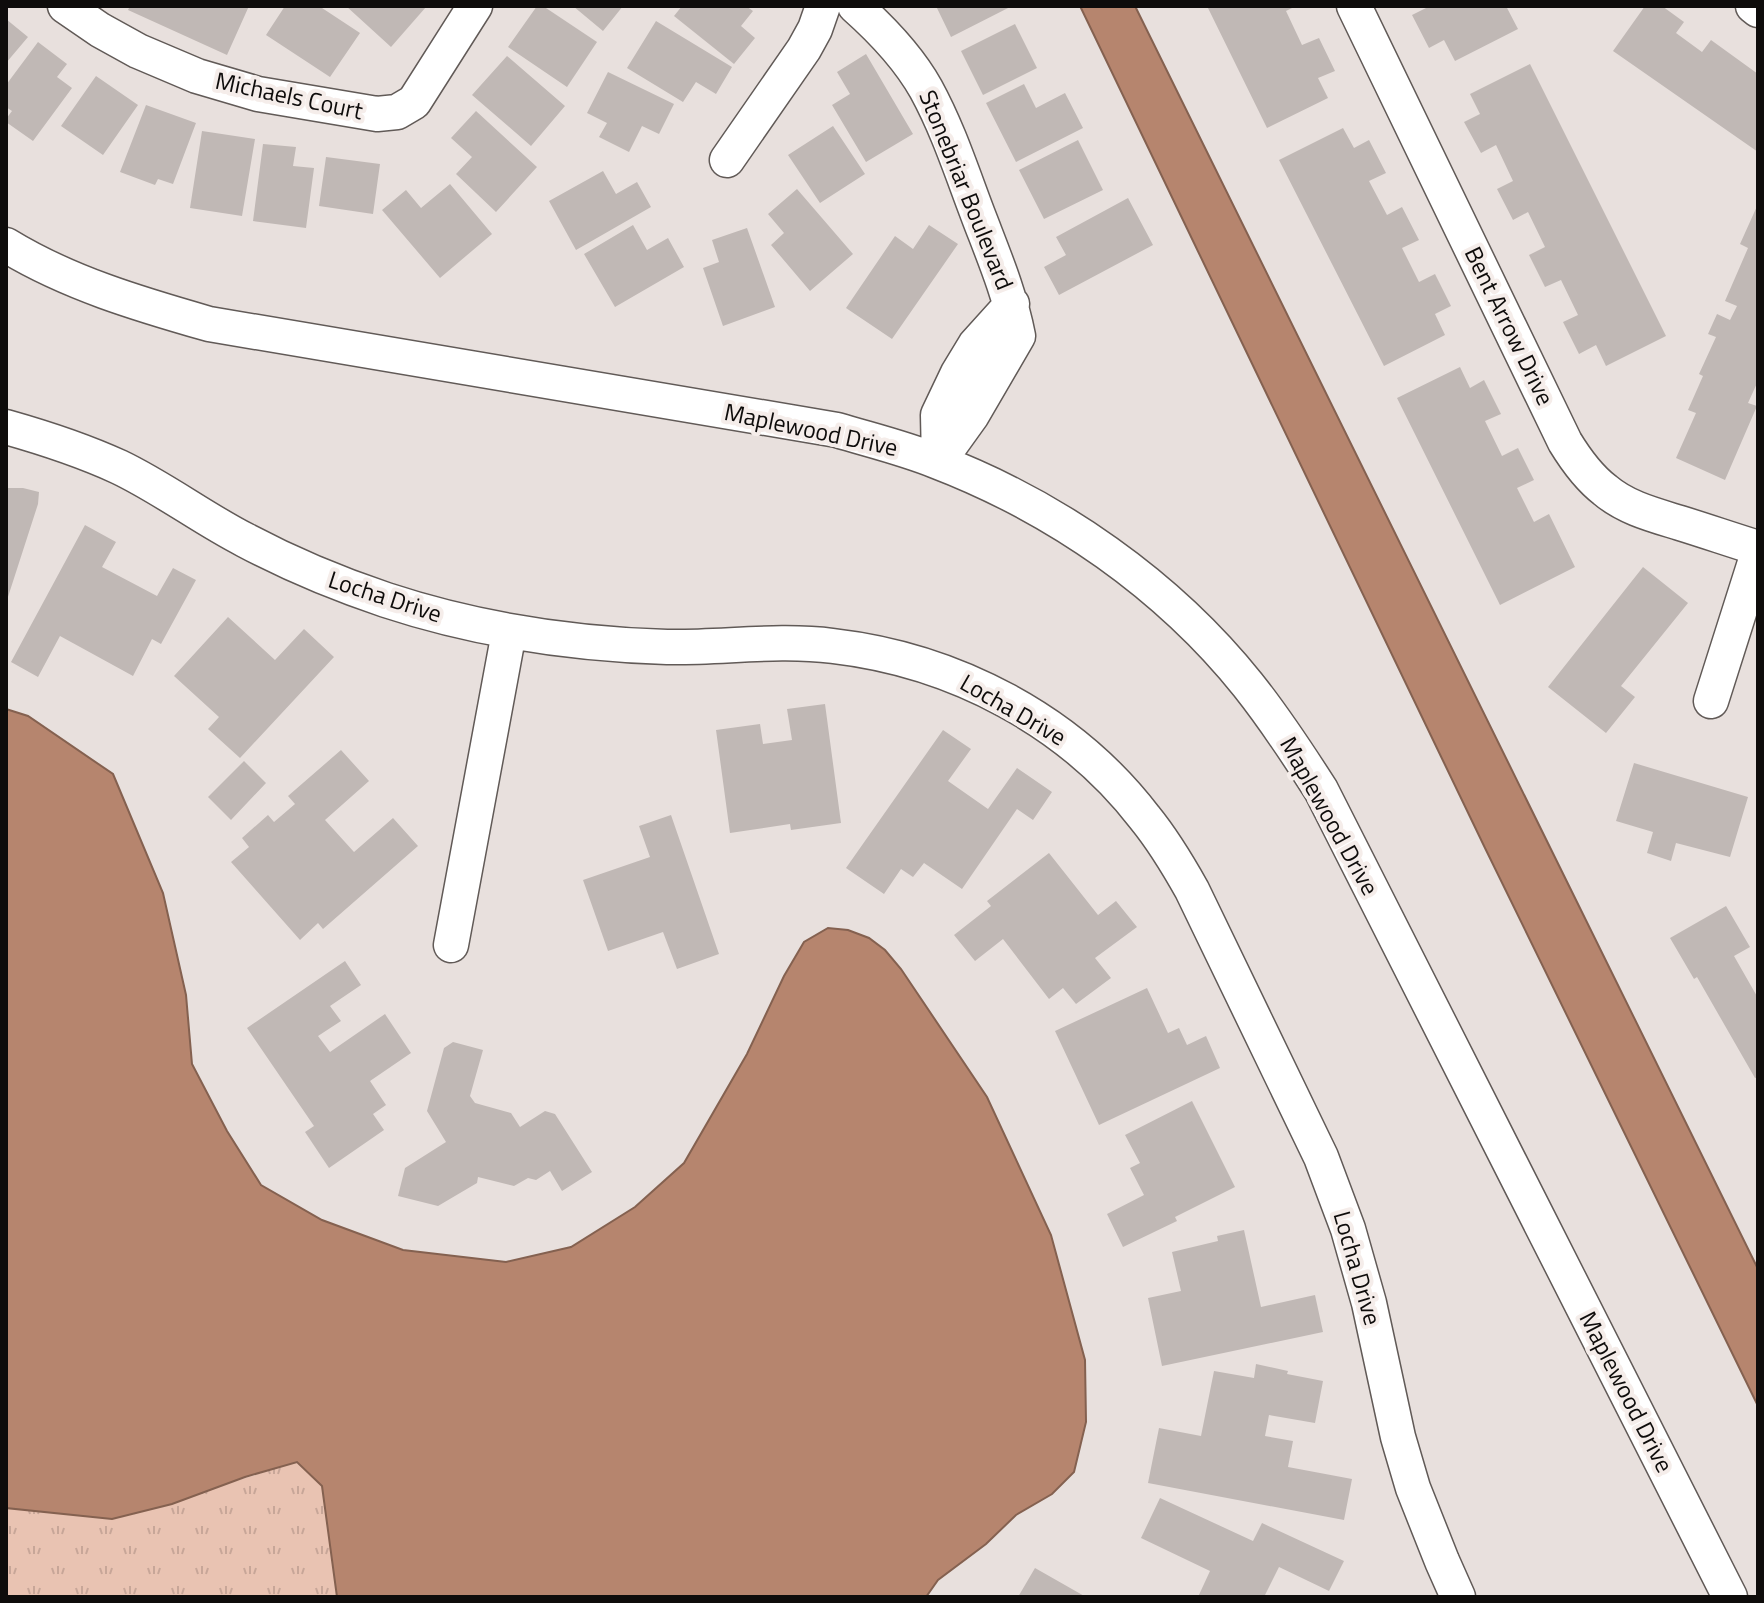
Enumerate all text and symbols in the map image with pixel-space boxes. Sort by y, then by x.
street label: Michaels Court [212,62,367,128]
street label: Stonebriar Boulevard [910,84,1023,295]
street label: Bent Arrow Drive [1456,240,1564,411]
street label: Maplewood Drive [721,393,901,465]
street label: Locha Drive [324,561,447,631]
street label: Locha Drive [954,664,1073,754]
street label: Maplewood Drive [1271,730,1388,901]
street label: Locha Drive [1325,1206,1391,1329]
street label: Maplewood Drive [1571,1305,1683,1478]

